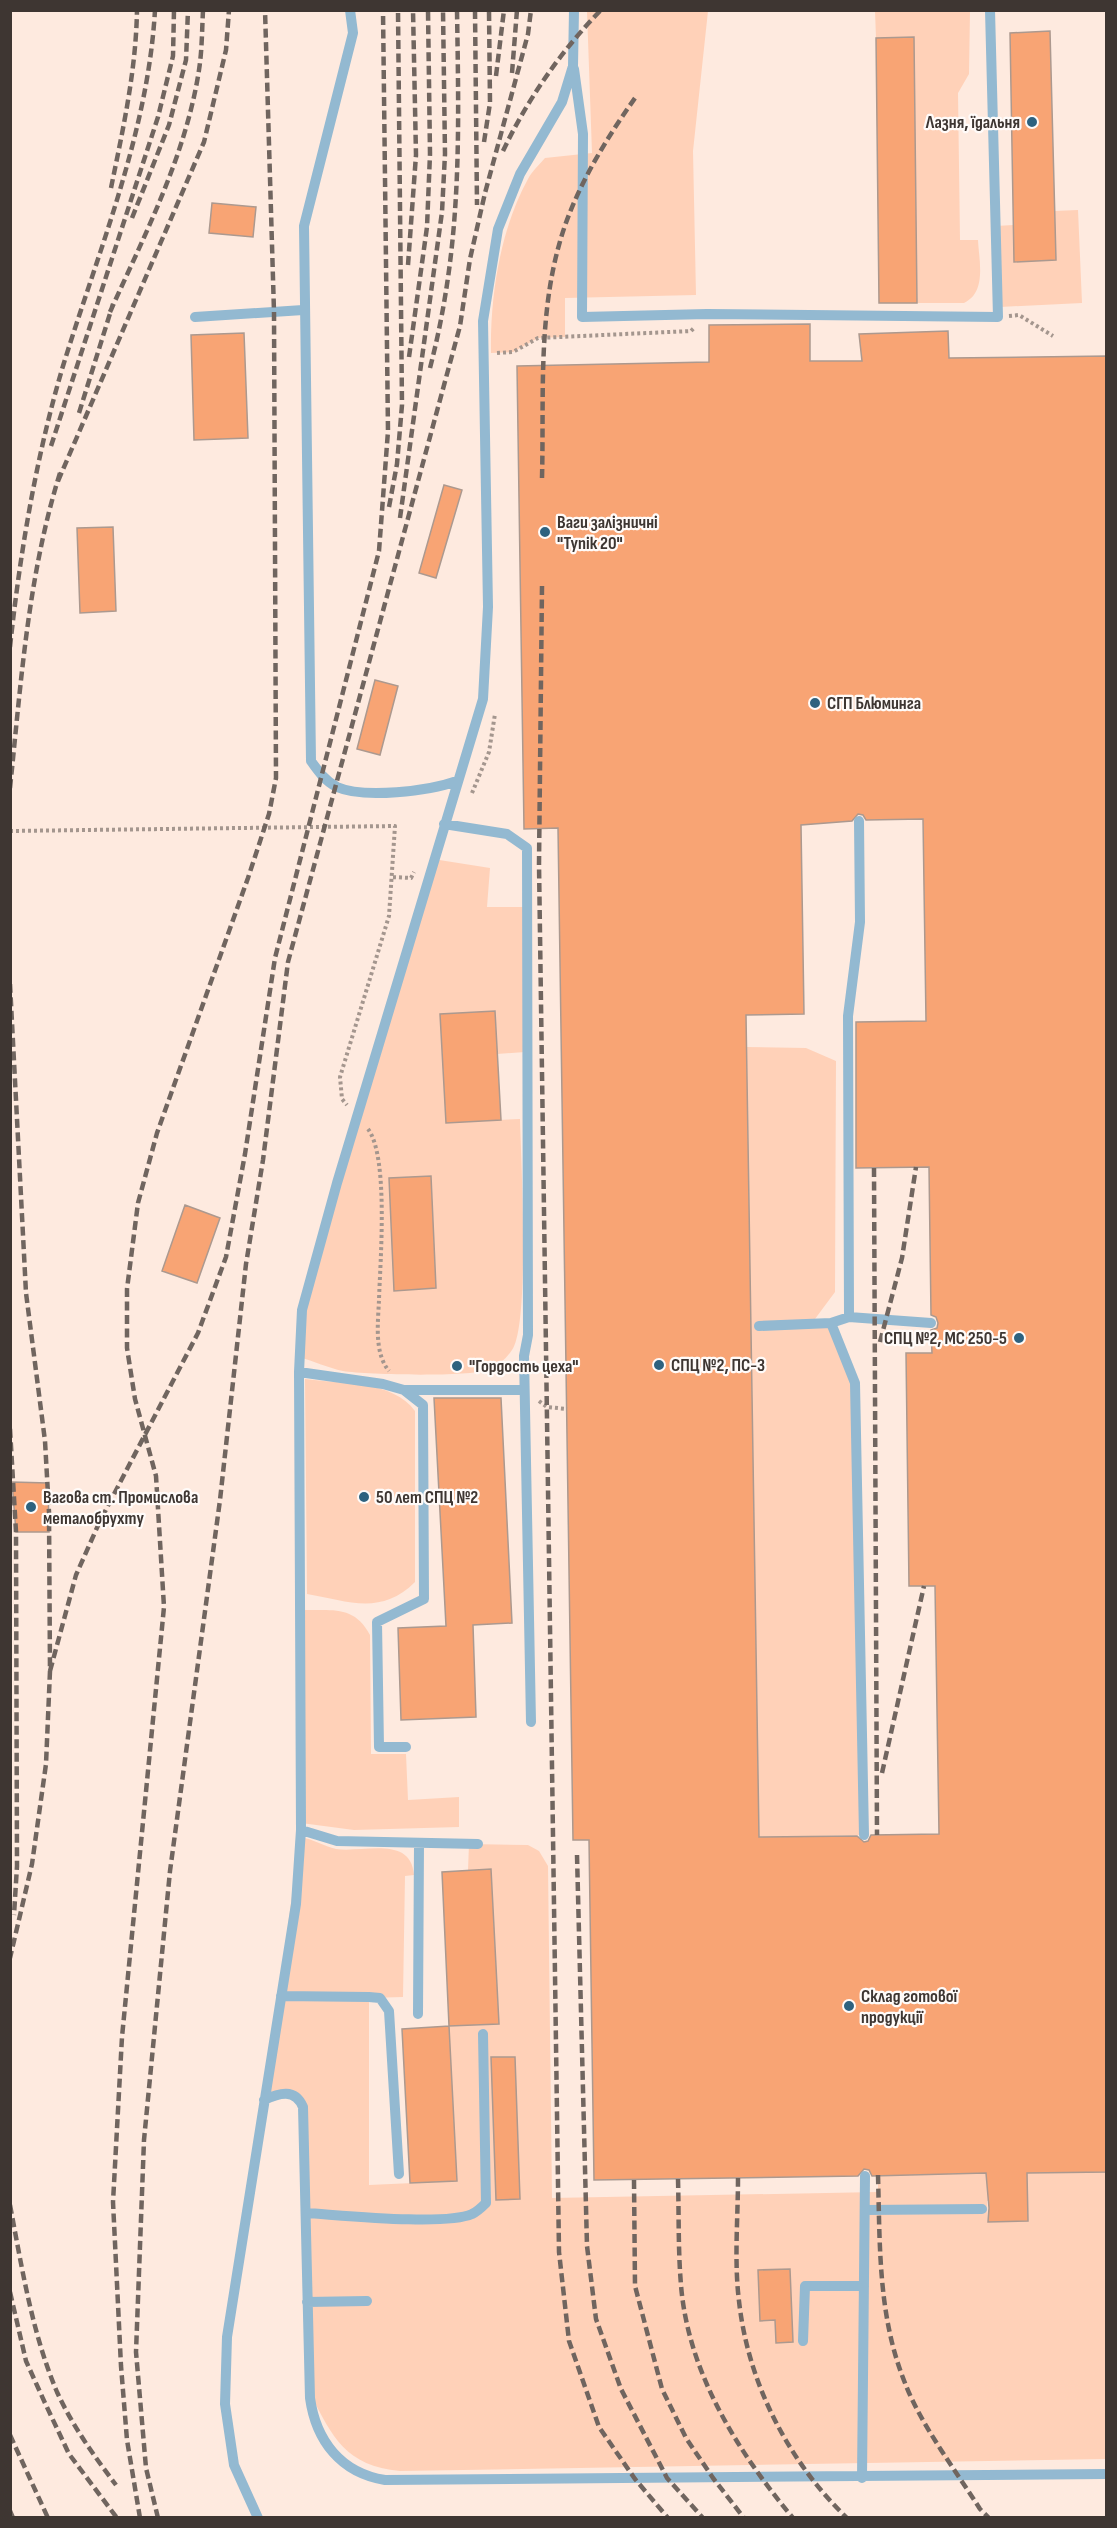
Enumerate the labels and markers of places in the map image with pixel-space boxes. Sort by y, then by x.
place label: Лазня, їдальня [925,112,1020,133]
marker: Лазня, їдальня [1025,115,1039,129]
place label: Ваги залізничні "Тупік 20" [557,512,658,554]
marker: Ваги залізничні "Тупік 20" [538,525,552,539]
place label: СГП Блюминга [827,693,921,714]
marker: СГП Блюминга [808,696,822,710]
place label: СПЦ №2, МС 250-5 [884,1328,1007,1349]
marker: СПЦ №2, МС 250-5 [1012,1331,1026,1345]
place label: СПЦ №2, ПС-3 [671,1355,765,1376]
place label: "Гордость цеха" [469,1356,579,1377]
marker: СПЦ №2, ПС-3 [652,1358,666,1372]
marker: "Гордость цеха" [450,1359,464,1373]
place label: Вагова ст. Промислова металобрухту [43,1487,198,1529]
place label: 50 лет СПЦ №2 [376,1487,478,1508]
marker: 50 лет СПЦ №2 [357,1490,371,1504]
marker: Вагова ст. Промислова металобрухту [24,1500,38,1514]
place label: Склад готової продукції [861,1986,959,2028]
marker: Склад готової продукції [842,1999,856,2013]

